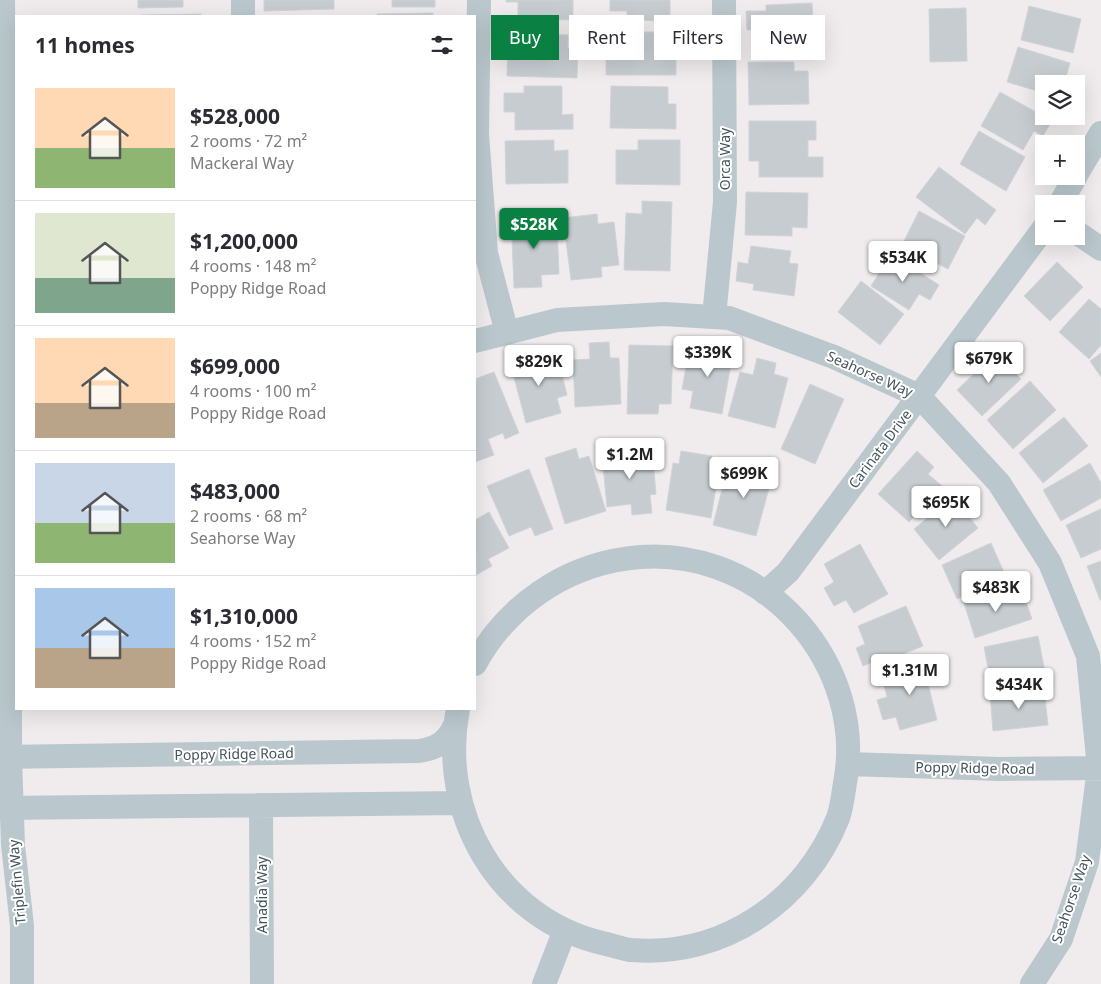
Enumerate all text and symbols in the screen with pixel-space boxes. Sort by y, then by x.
chip: Buy [491,15,559,60]
chip: Rent [569,15,644,60]
chip: Filters [654,15,741,60]
chip: New [751,15,825,60]
text: 11 homes [35,31,135,59]
icon: filters [428,31,456,59]
map controls [1035,75,1085,245]
button: layers [1035,75,1085,125]
text: $528,000 [190,102,280,130]
icon: home [75,108,135,168]
street label: Orca Way [715,127,734,190]
text: 2 rooms · 72 m² [190,130,307,152]
button: + [1035,135,1085,185]
text: Mackeral Way [190,152,294,174]
button: − [1035,195,1085,245]
pin: $528K [499,208,569,250]
text: $528K [510,213,558,235]
text: $1,200,000 [190,227,298,255]
icon: home [75,233,135,293]
pin: $534K [868,240,938,283]
text: $534K [879,246,927,268]
text: 4 rooms · 148 m² [190,255,316,277]
text: Poppy Ridge Road [190,277,326,299]
pin: $339K [673,336,743,378]
text: $339K [684,341,732,363]
pin: $679K [954,342,1024,384]
pin: $829K [504,344,574,387]
street label: Seahorse Way [824,346,917,401]
text: $679K [965,347,1013,369]
text: $829K [515,350,563,372]
text: $699,000 [190,352,280,380]
icon: home [75,358,135,418]
text: 4 rooms · 100 m² [190,380,316,402]
text: Poppy Ridge Road [190,402,326,424]
street label: Carinata Drive [844,405,915,492]
pin: $1.2M [595,438,665,480]
text: $1.2M [606,443,654,465]
pin: $699K [709,456,779,499]
text: $699K [720,462,768,484]
text: $483,000 [190,477,280,505]
icon: home [75,483,135,543]
pin: $695K [911,486,981,528]
text: $695K [922,491,970,513]
text: 2 rooms · 68 m² [190,505,307,527]
text: Seahorse Way [190,527,296,549]
pin: $483K [961,570,1031,613]
text: $483K [972,576,1020,598]
text: $1,310,000 [190,602,298,630]
icon: home [75,608,135,668]
text: 4 rooms · 152 m² [190,630,316,652]
text: Poppy Ridge Road [190,652,326,674]
pin: $1.31M [869,654,951,696]
text: $1.31M [882,659,938,681]
pin: $434K [984,668,1054,710]
text: $434K [995,673,1043,695]
street label: Poppy Ridge Road [174,743,294,764]
street label: Poppy Ridge Road [915,757,1035,778]
street label: Triplefin Way [3,838,30,925]
street label: Seahorse Way [1047,851,1095,946]
street label: Anadia Way [252,856,271,933]

